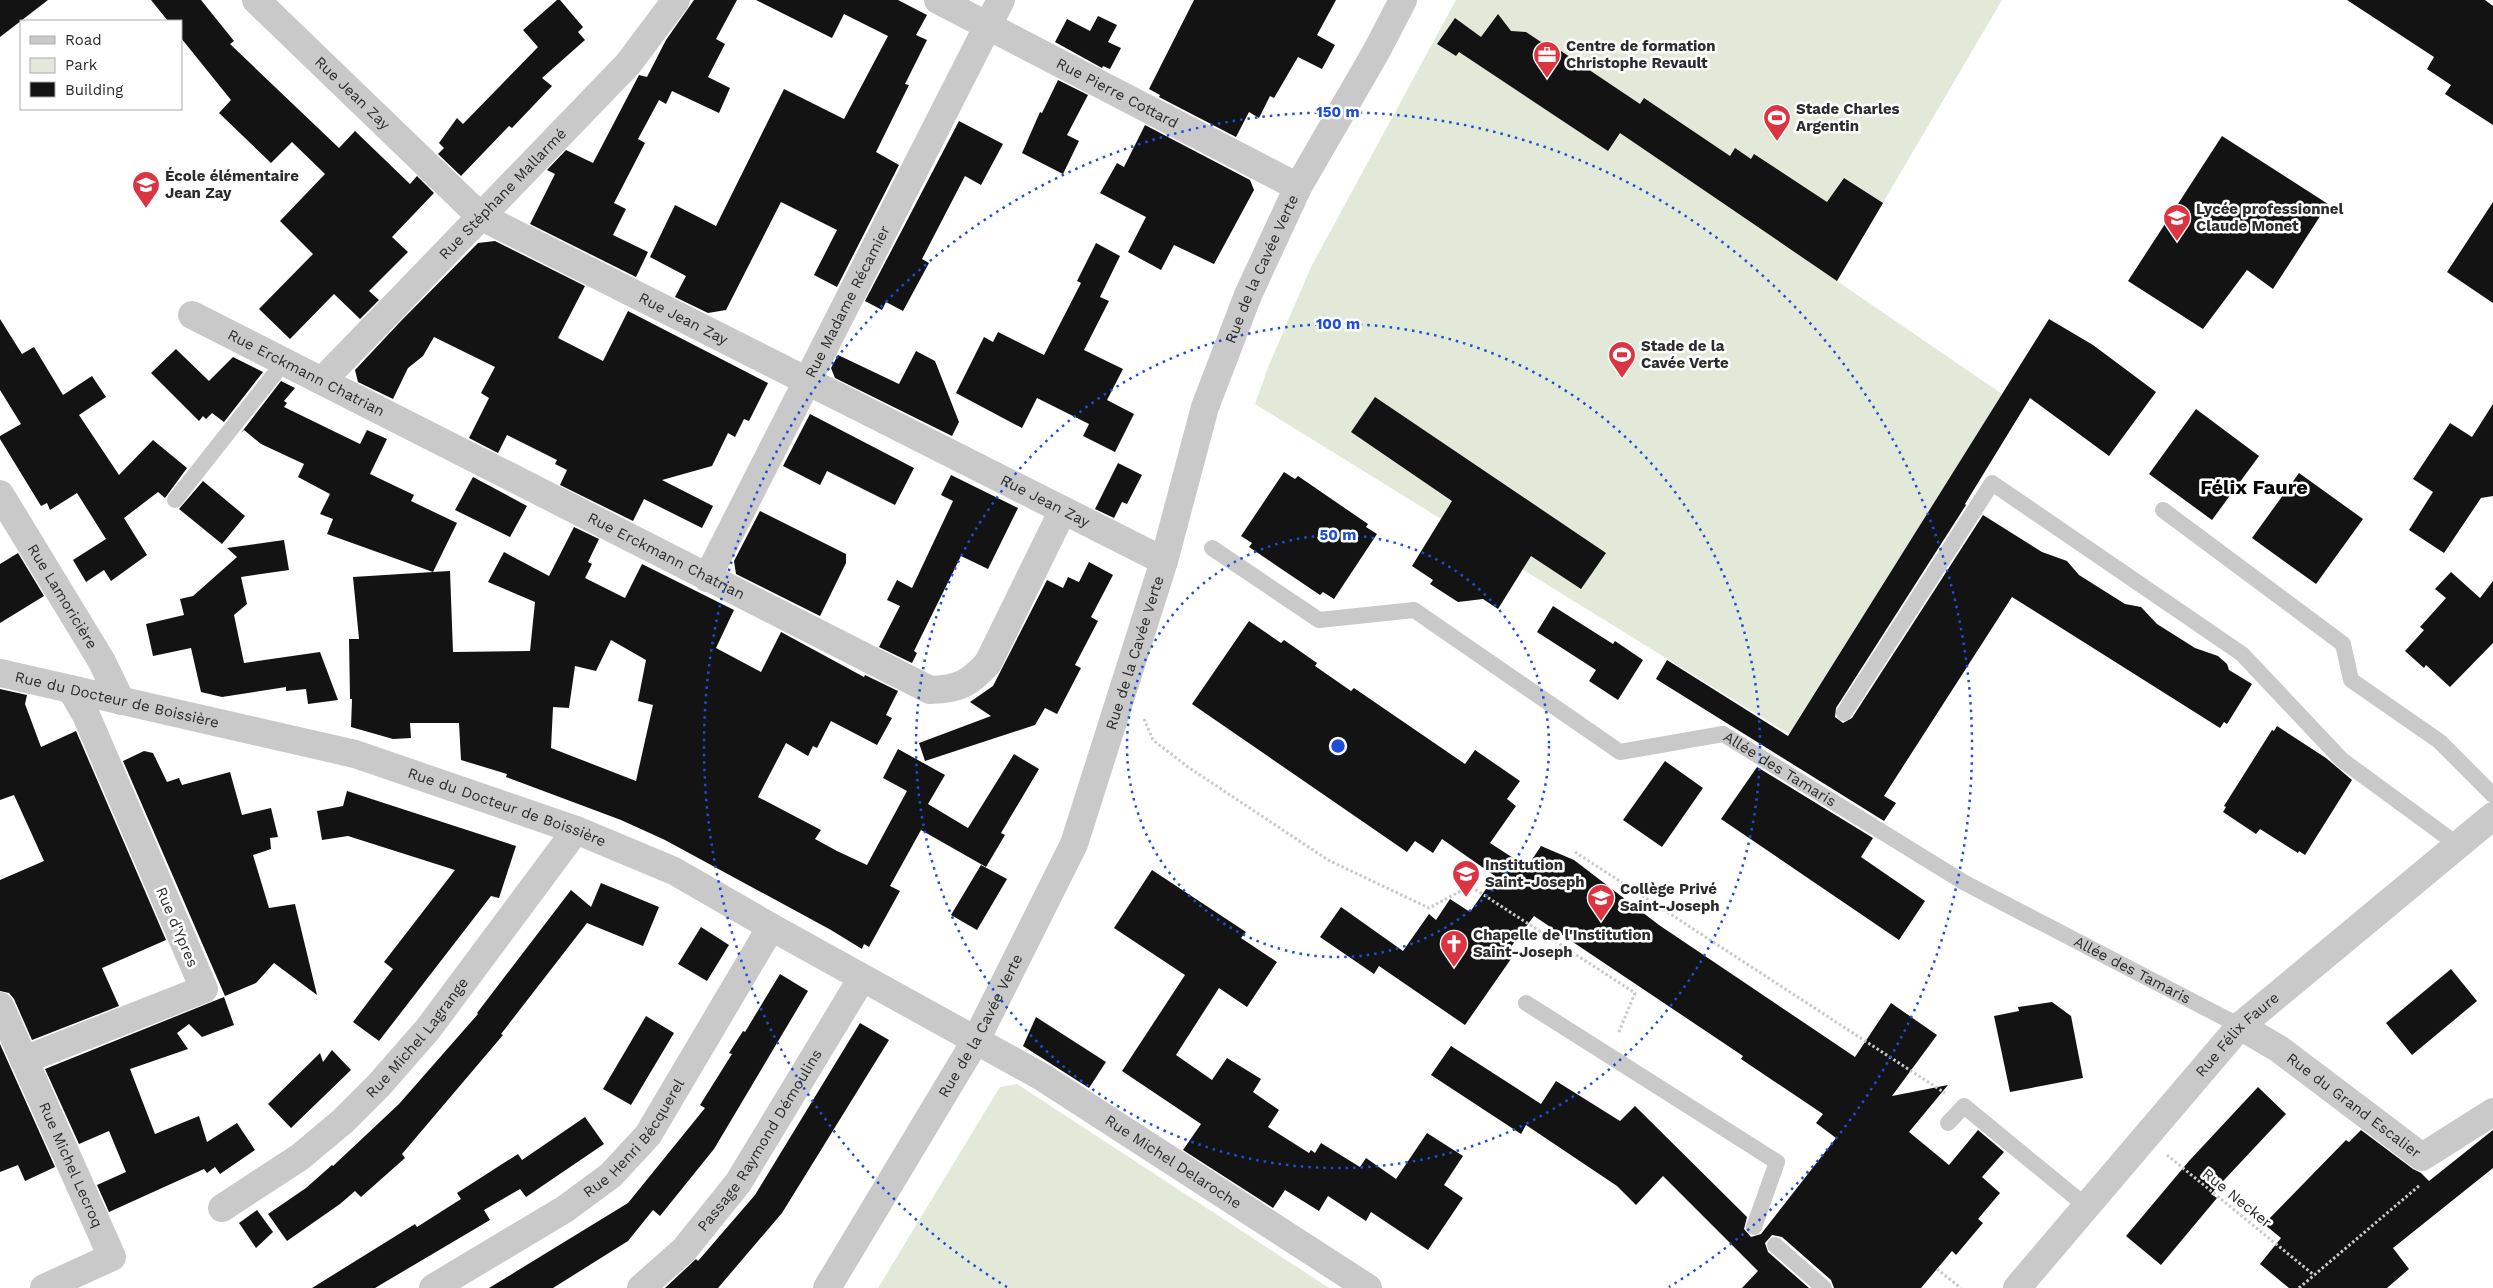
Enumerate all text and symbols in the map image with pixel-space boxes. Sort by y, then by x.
legend [20,20,182,110]
text: Road [65,31,102,49]
place label: Centre de formation Christophe Revault [1566,37,1716,72]
office icon: Centre de formation Christophe Revault [1532,40,1562,79]
street label: Rue Jean Zay [311,53,394,134]
street label: Rue Pierre Cottard [1053,54,1181,132]
text: Park [65,56,98,74]
text: Building [65,81,123,99]
place label: Stade Charles Argentin [1796,100,1900,135]
text: 150 m [1316,103,1360,121]
sports icon: Stade Charles Argentin [1762,103,1792,142]
street label: Rue Stéphane Mallarmé [435,124,570,263]
place label: École élémentaire Jean Zay [165,167,299,202]
school or university icon: École élémentaire Jean Zay [131,170,161,209]
street label: Rue de la Cavée Verte [1221,192,1302,346]
place label: Lycée professionnel Claude Monet [2196,200,2343,235]
school or university icon: Lycée professionnel Claude Monet [2162,203,2192,242]
street label: Rue Madame Récamier [801,223,894,381]
street label: Rue Jean Zay [636,289,731,349]
text: 100 m [1316,315,1360,333]
street label: Rue Erckmann Chatrian [225,326,388,420]
place label: Stade de la Cavée Verte [1641,337,1729,372]
sports icon: Stade de la Cavée Verte [1607,340,1637,379]
street label: Rue Jean Zay [997,471,1093,531]
district label: Félix Faure [2200,475,2308,499]
street label: Rue Erckmann Chatrian [585,509,748,603]
text: 50 m [1320,526,1356,544]
street label: Rue Lamoricière [24,541,101,652]
street label: Rue de la Cavée Verte [1102,574,1168,732]
street label: Rue du Docteur de Boissière [13,668,221,732]
street label: Allée des Tamaris [1720,727,1840,811]
centre of rings [1329,737,1347,755]
street label: Rue du Docteur de Boissière [405,764,609,851]
place label: Institution Saint-Joseph [1485,856,1585,891]
school or university icon: Institution Saint-Joseph [1451,859,1481,898]
place label: Collège Privé Saint-Joseph [1620,880,1720,915]
school or university icon: Collège Privé Saint-Joseph [1586,883,1616,922]
street label: Rue d'Ypres [152,884,202,970]
place label: Chapelle de l'Institution Saint-Joseph [1473,926,1651,961]
church icon: Chapelle de l'Institution Saint-Joseph [1439,929,1469,968]
street label: Allée des Tamaris [2071,932,2194,1008]
street label: Rue de la Cavée Verte [935,951,1027,1101]
street label: Rue Michel Lagrange [362,974,472,1102]
street label: Rue Félix Faure [2192,988,2283,1081]
street label: Passage Raymond Démoulins [694,1046,826,1235]
street label: Rue du Grand Escalier [2283,1049,2424,1162]
street label: Rue Henri Bécquerel [580,1075,688,1201]
street label: Rue Michel Lecroq [35,1099,107,1230]
street label: Rue Michel Delaroche [1101,1111,1245,1213]
street label: Rue Necker [2199,1165,2275,1231]

